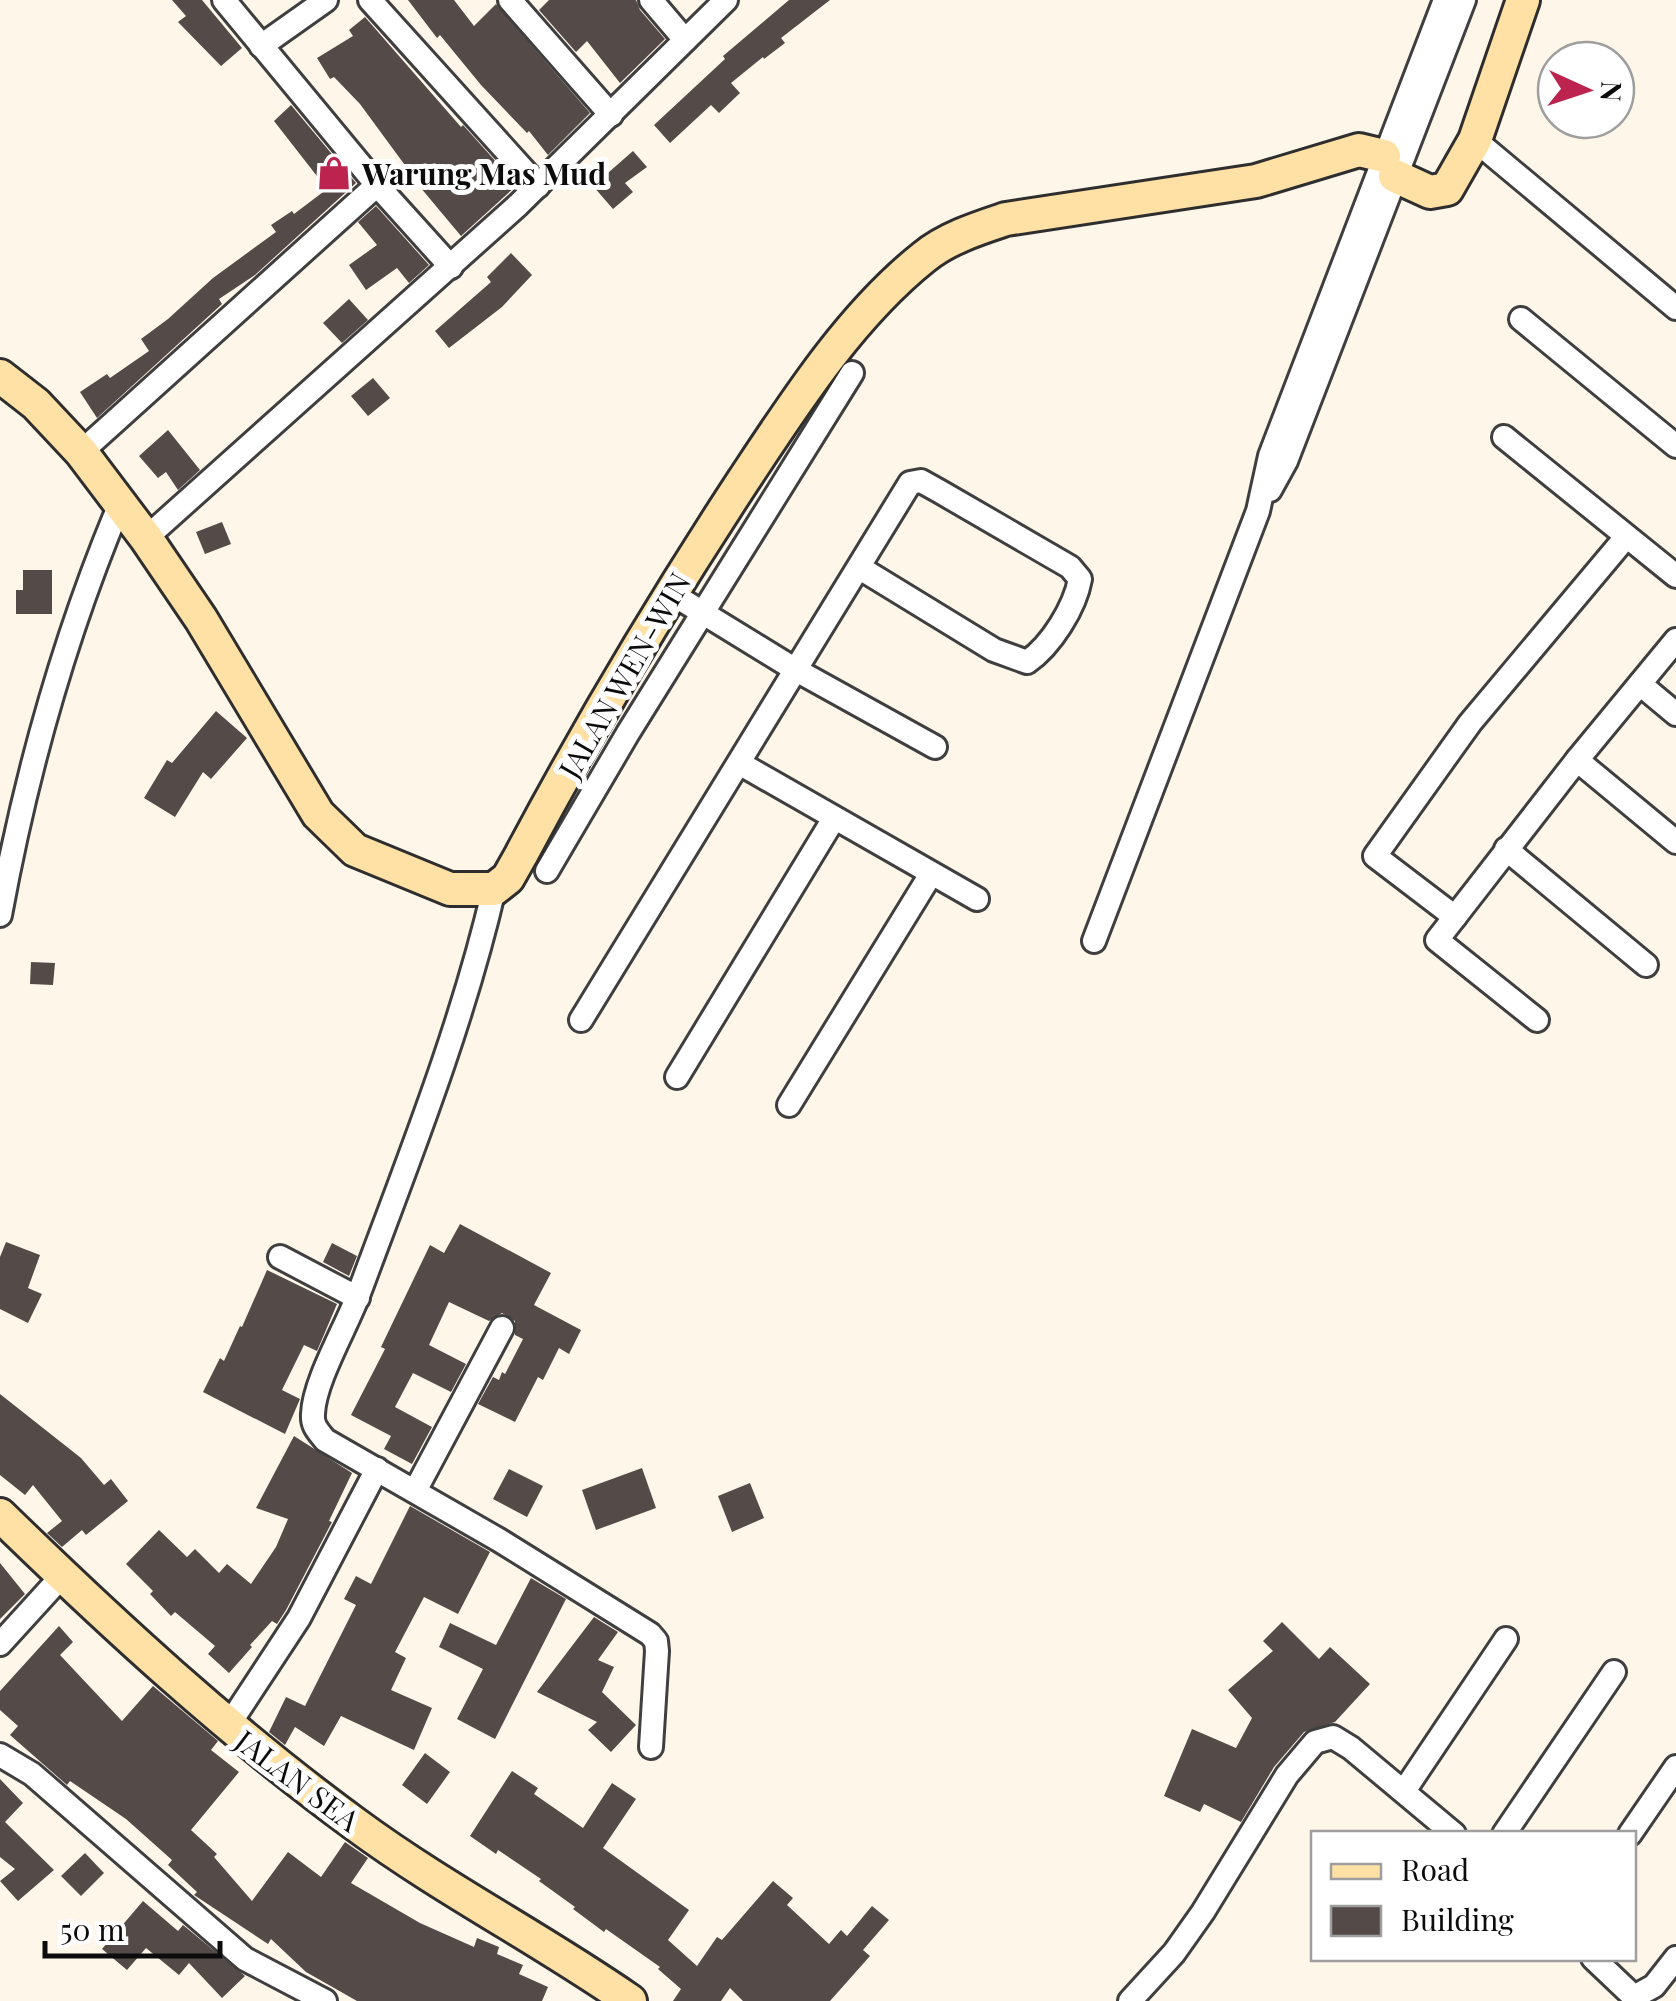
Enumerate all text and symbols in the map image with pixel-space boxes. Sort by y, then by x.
north arrow [1536,40,1636,140]
text: N [1593,80,1631,102]
place label: Warung Mas Mud [361,153,606,193]
shop icon: Warung Mas Mud [315,154,353,192]
street label: JALAN WEN-WIN [548,565,699,786]
street label: JALAN SEA [227,1720,369,1840]
legend [1311,1831,1636,1961]
text: Road [1401,1849,1469,1889]
scale bar [45,1896,220,1958]
text: Building [1401,1899,1514,1939]
text: 50 m [60,1909,125,1949]

